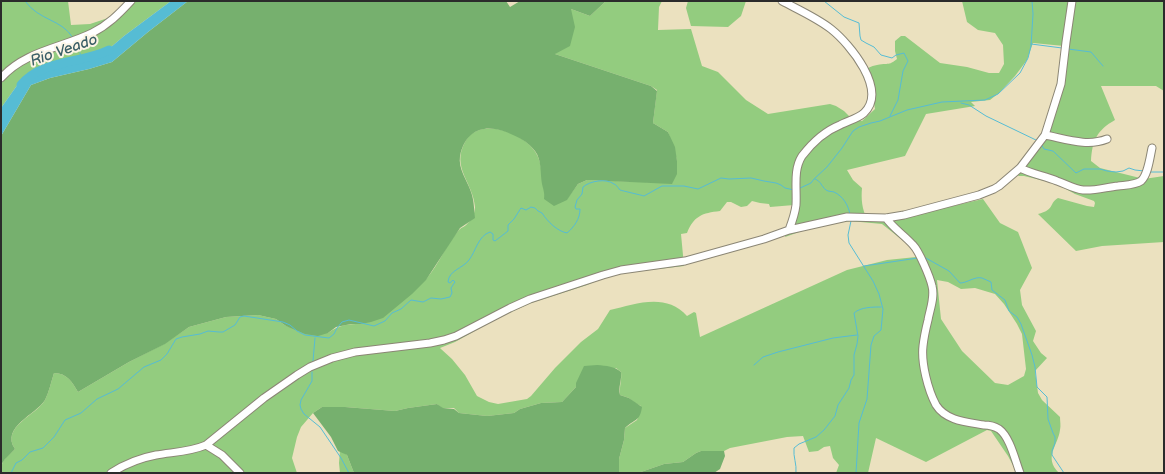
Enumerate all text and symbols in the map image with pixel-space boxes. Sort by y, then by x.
water label: Rio Veado [28,31,100,71]

